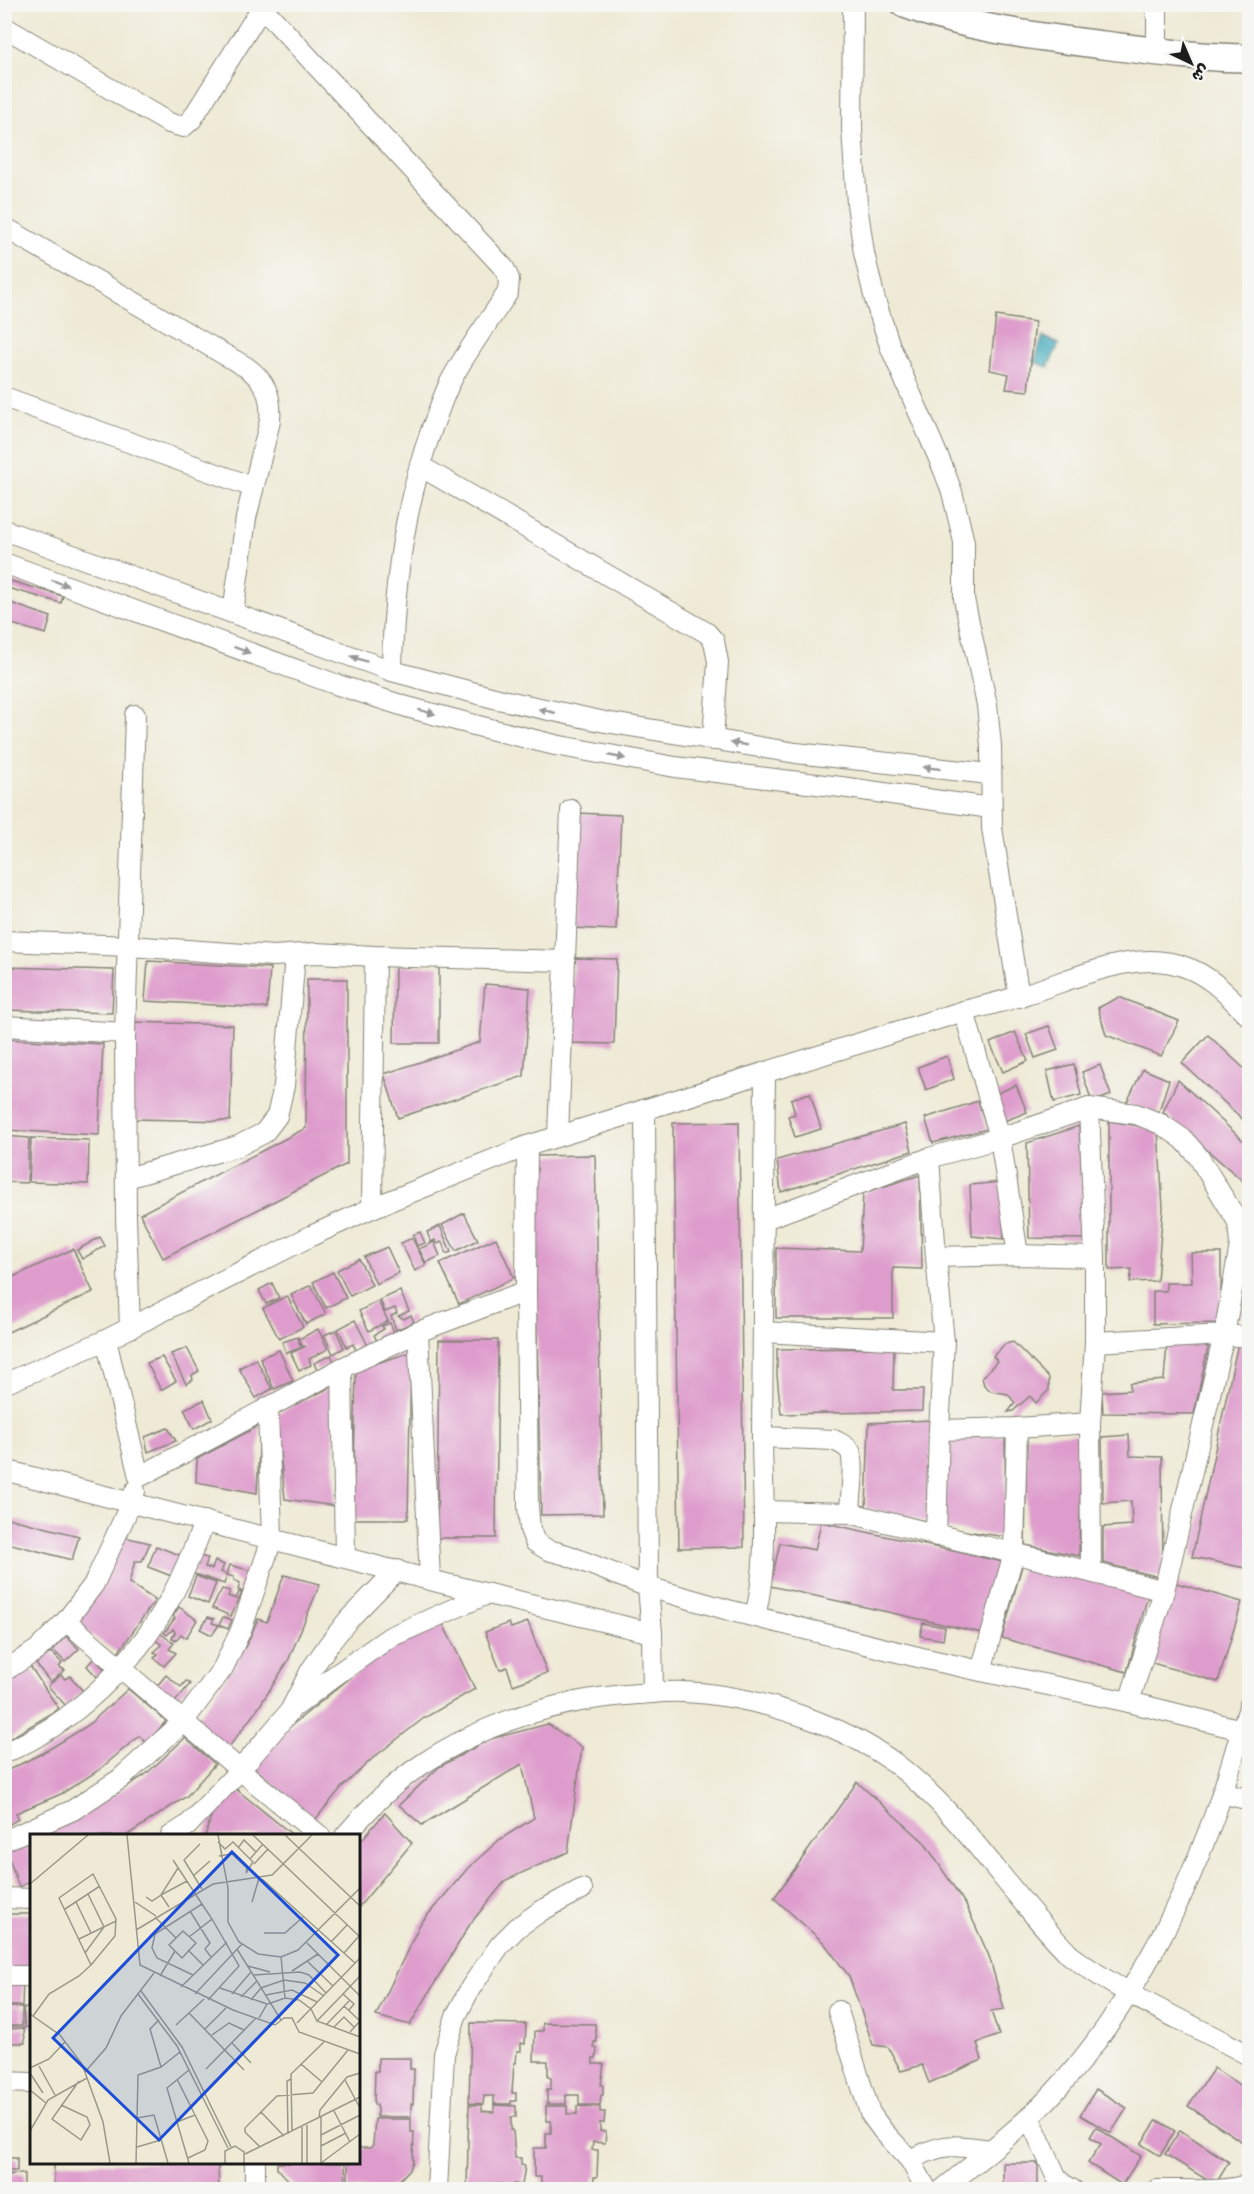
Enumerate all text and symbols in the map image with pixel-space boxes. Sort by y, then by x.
north arrow [1161,33,1221,93]
text: ش [1187,60,1214,86]
one-way arrow [51,578,69,588]
one-way arrow [234,646,252,656]
one-way arrow [350,653,368,663]
one-way arrow [537,705,556,715]
one-way arrow [418,708,436,718]
one-way arrow [729,739,748,748]
one-way arrow [608,753,627,762]
one-way arrow [923,763,942,772]
inset map [30,1834,360,2164]

